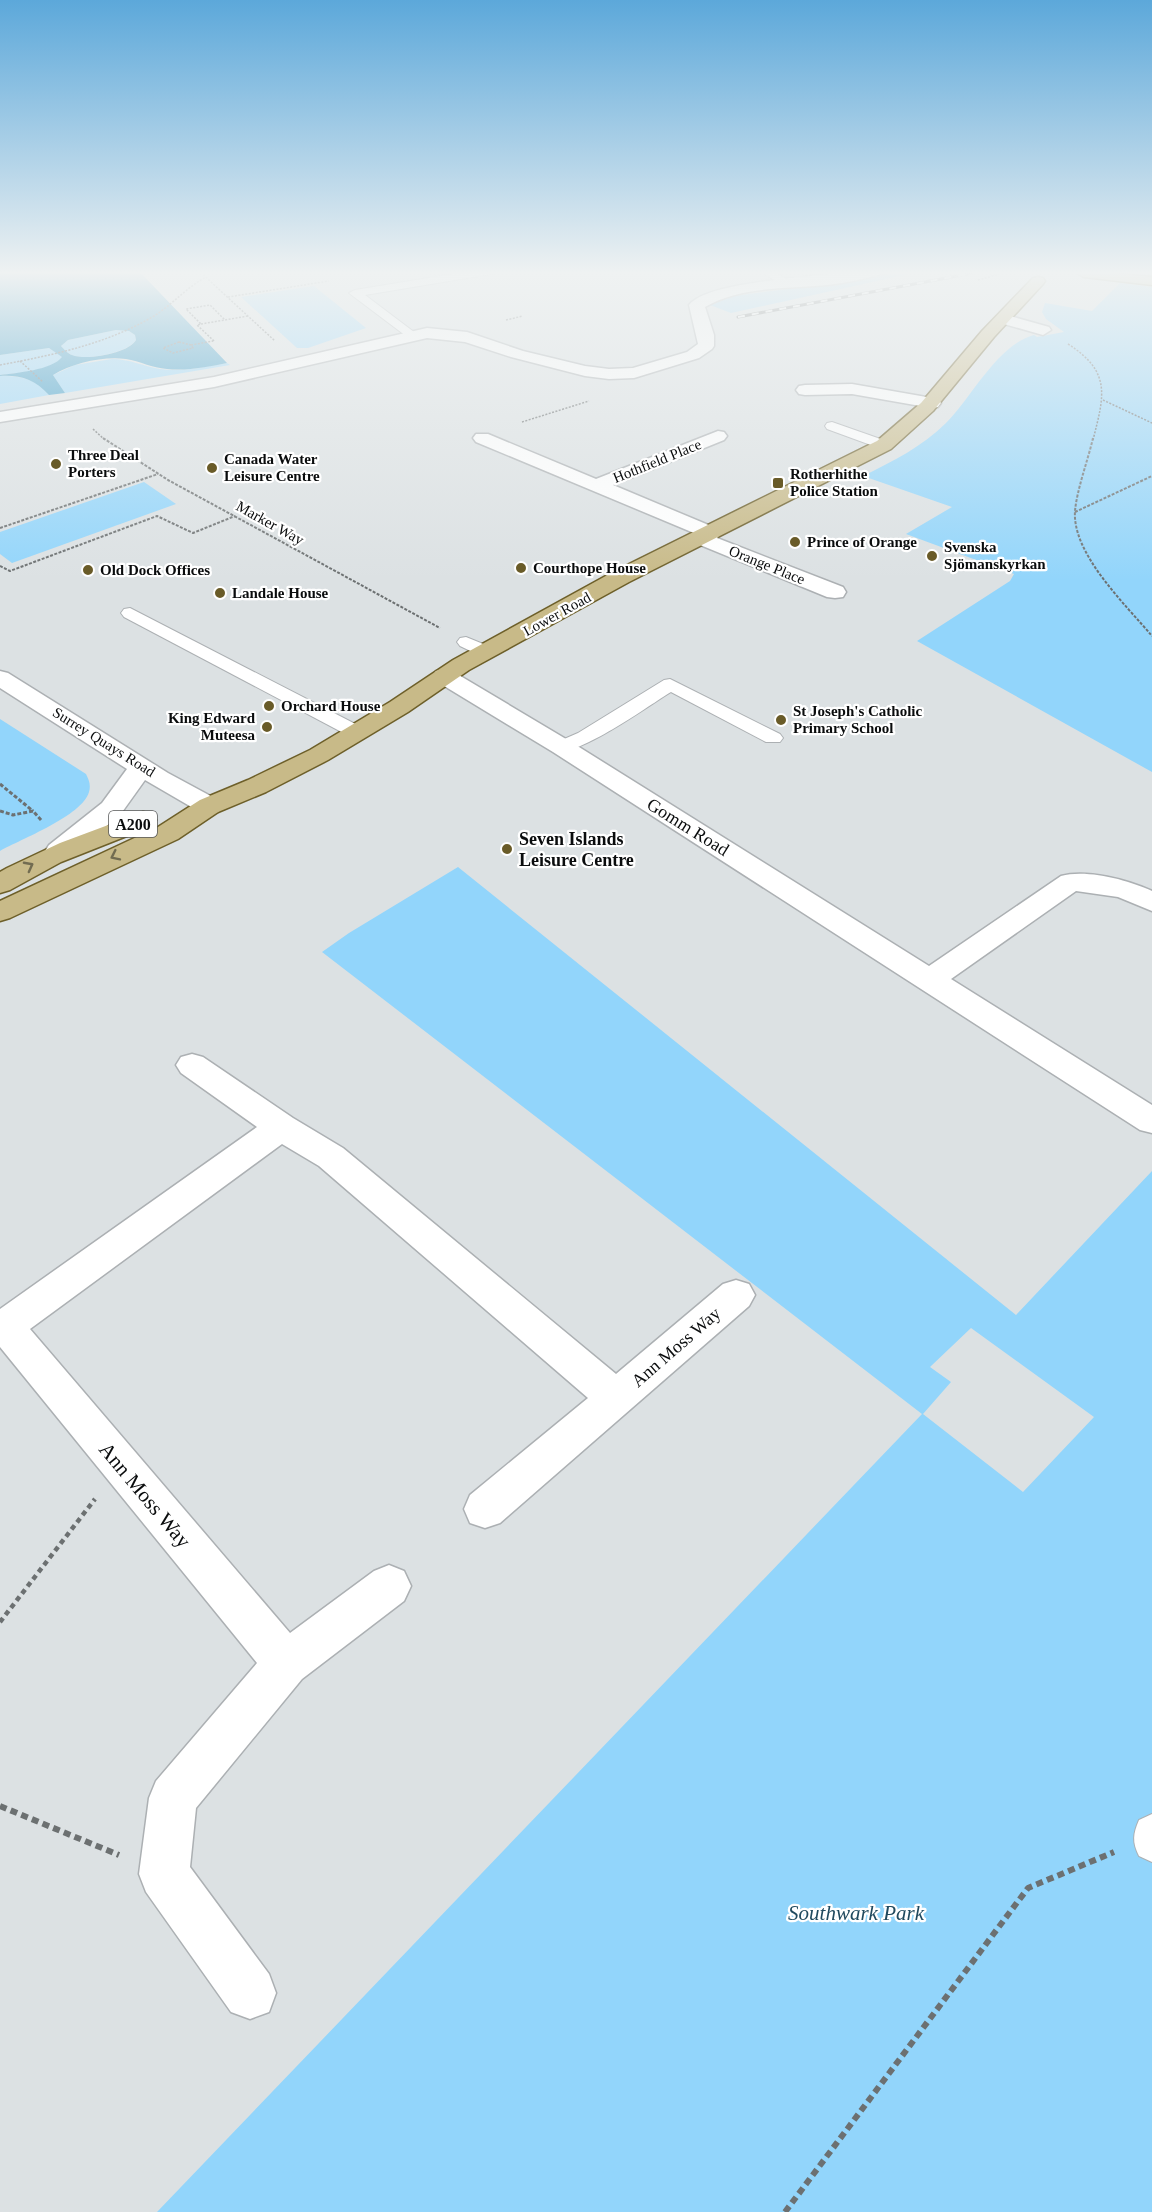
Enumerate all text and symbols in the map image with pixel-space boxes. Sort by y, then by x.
street label: Hothfield Place [611,436,704,486]
place label: Three Deal Porters [68,447,139,480]
place label: Canada Water Leisure Centre [224,451,320,484]
marker: Three Deal Porters [49,457,63,471]
marker: Canada Water Leisure Centre [205,461,219,475]
place label: Rotherhithe Police Station [790,466,879,499]
marker: Rotherhithe Police Station [771,476,785,490]
street label: Marker Way [233,498,307,548]
place label: Prince of Orange [807,534,917,550]
marker: Prince of Orange [788,535,802,549]
place label: Svenska Sjömanskyrkan [944,539,1046,572]
street label: Orange Place [727,543,808,588]
marker: Svenska Sjömanskyrkan [925,549,939,563]
place label: Courthope House [533,560,646,576]
marker: Courthope House [514,561,528,575]
place label: Old Dock Offices [100,562,210,578]
marker: Old Dock Offices [81,563,95,577]
place label: Landale House [232,585,329,601]
marker: Landale House [213,586,227,600]
street label: Lower Road [521,589,594,639]
place label: Orchard House [281,698,381,714]
marker: Orchard House [262,699,276,713]
place label: St Joseph's Catholic Primary School [793,703,923,736]
street label: Surrey Quays Road [50,704,158,780]
place label: King Edward Muteesa [168,710,256,743]
marker: St Joseph's Catholic Primary School [774,713,788,727]
marker: King Edward Muteesa [260,720,274,734]
street label: Gomm Road [643,794,733,860]
road number: A200 [109,811,157,837]
place label: Seven Islands Leisure Centre [519,829,634,870]
marker: Seven Islands Leisure Centre [500,842,514,856]
one-way arrow [111,849,122,860]
one-way arrow [23,862,33,873]
street label: Ann Moss Way [627,1303,725,1391]
street label: Ann Moss Way [94,1438,196,1553]
park label: Southwark Park [788,1901,925,1925]

